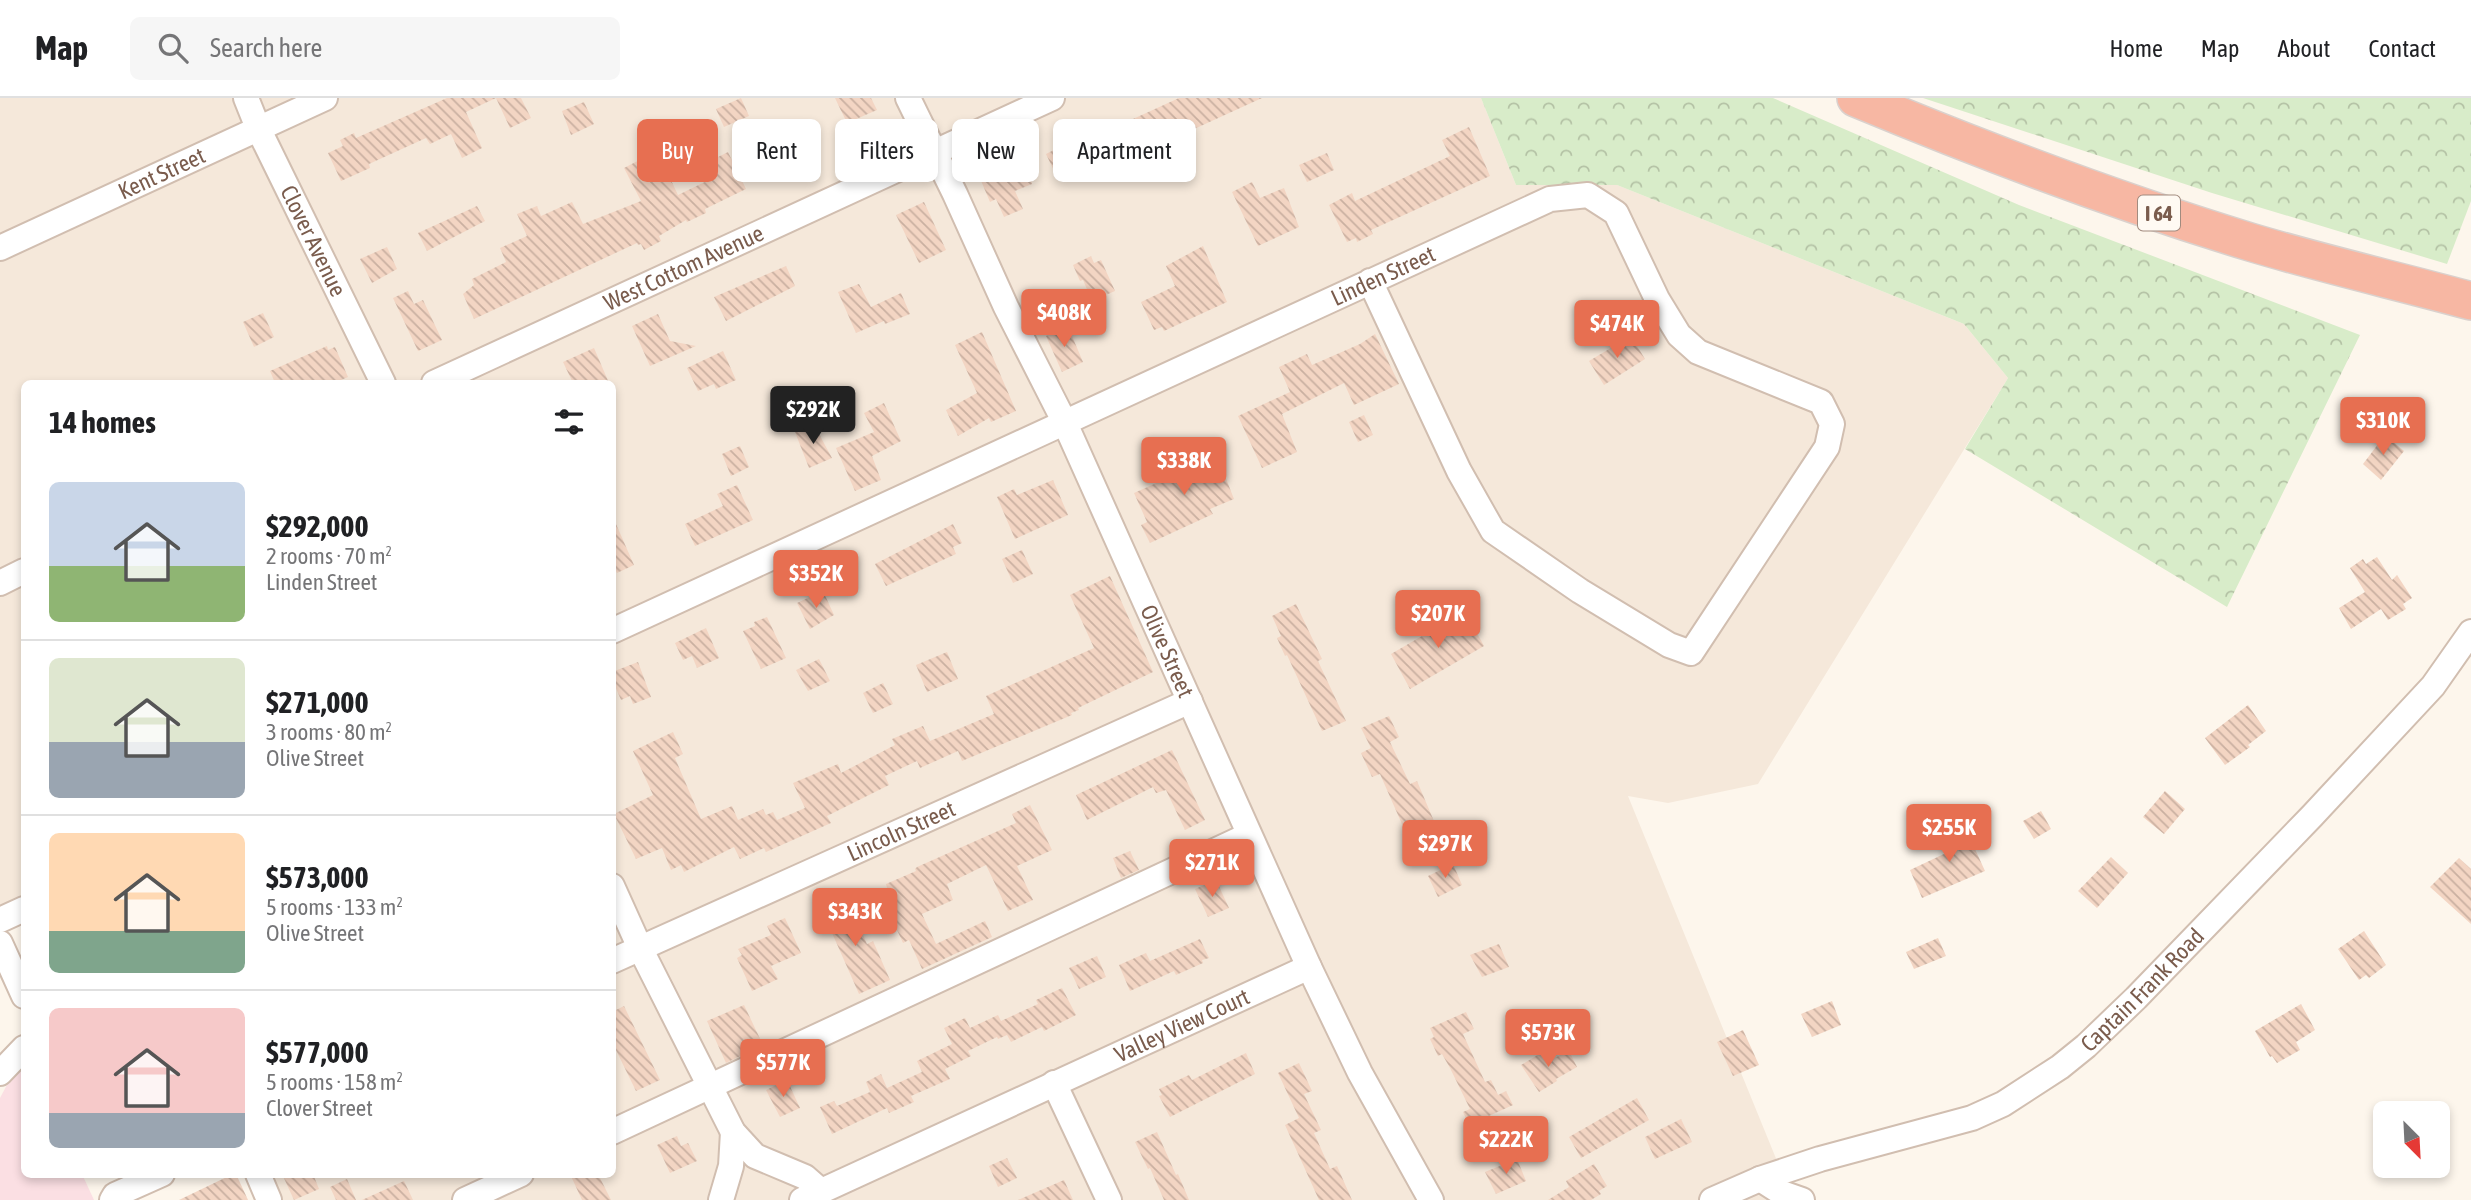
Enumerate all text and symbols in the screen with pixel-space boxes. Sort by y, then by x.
search box [130,17,620,80]
text: Map [35,29,88,67]
icon: search [154,29,192,67]
text: Search here [210,33,322,63]
text: Home [2109,35,2163,62]
text: Map [2201,35,2239,62]
text: About [2277,35,2330,62]
text: Contact [2368,35,2436,62]
chip: Buy [637,119,718,182]
chip: Rent [732,119,821,182]
chip: Filters [835,119,938,182]
chip: New [952,119,1039,182]
chip: Apartment [1053,119,1196,182]
street label: Kent Street [114,142,209,205]
street label: Clover Avenue [275,181,351,301]
road number: I 64 [2138,195,2180,230]
street label: West Cottom Avenue [600,220,768,316]
street label: Linden Street [1327,241,1439,311]
pin: $408K [1015,289,1113,349]
text: $408K [1037,299,1091,325]
pin: $474K [1568,300,1666,360]
text: $474K [1590,310,1644,336]
pin: $292K [764,386,862,446]
text: $292K [786,396,840,422]
pin: $310K [2334,398,2432,457]
icon: filters [550,403,588,441]
text: 14 homes [49,405,156,439]
text: $310K [2356,407,2410,433]
pin: $338K [1135,438,1233,497]
text: $338K [1157,447,1211,473]
text: $292,000 [266,509,369,543]
icon: home [105,510,189,594]
text: 2 rooms · 70 m² [266,543,392,569]
pin: $352K [767,550,865,610]
text: $352K [789,560,843,586]
text: Linden Street [266,569,377,595]
pin: $207K [1389,590,1487,650]
text: $207K [1411,600,1465,626]
street label: Olive Street [1135,601,1199,701]
text: $271,000 [266,685,369,719]
icon: home [105,686,189,770]
text: 3 rooms · 80 m² [266,719,392,745]
text: Olive Street [266,745,364,771]
street label: Lincoln Street [843,795,959,867]
pin: $255K [1900,804,1998,864]
text: $255K [1922,814,1976,840]
pin: $297K [1396,820,1494,880]
text: $297K [1418,830,1472,856]
pin: $271K [1163,840,1261,899]
text: $271K [1185,849,1239,875]
text: $573,000 [266,860,369,894]
icon: home [105,861,189,945]
pin: $343K [806,888,904,948]
text: 5 rooms · 133 m² [266,894,403,920]
text: $343K [828,898,882,924]
text: Olive Street [266,920,364,946]
street label: Captain Frank Road [2076,923,2209,1057]
street label: Valley View Court [1110,983,1253,1068]
pin: $573K [1499,1010,1597,1069]
text: $573K [1521,1019,1575,1045]
text: $577,000 [266,1035,369,1069]
icon: home [105,1036,189,1120]
pin: $577K [734,1040,832,1099]
text: $577K [756,1049,810,1075]
text: 5 rooms · 158 m² [266,1069,403,1095]
text: Clover Street [266,1095,373,1121]
north arrow [2373,1101,2450,1178]
map controls [2373,1101,2450,1178]
pin: $222K [1457,1116,1555,1176]
text: $222K [1479,1126,1533,1152]

